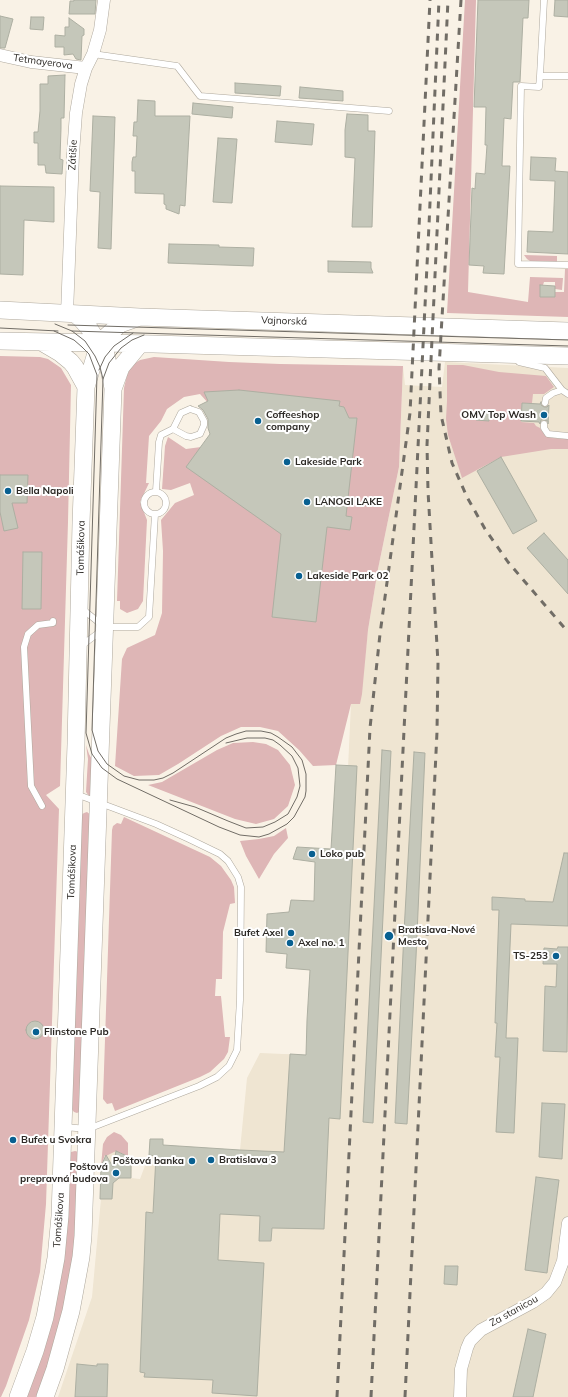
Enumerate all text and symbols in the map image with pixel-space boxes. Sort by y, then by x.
street label: Tetmayerova [12,52,74,72]
street label: Zátišie [66,139,80,171]
street label: Vajnorská [261,314,307,328]
place label: Coffeeshop company [266,409,319,432]
place label: OMV Top Wash [461,409,536,421]
marker: OMV Top Wash [539,410,549,420]
marker: Coffeeshop company [253,416,263,426]
place label: Lakeside Park [295,456,362,468]
marker: Lakeside Park [282,457,292,467]
place label: Bella Napoli [16,485,74,497]
marker: Bella Napoli [3,486,13,496]
place label: LANOGI LAKE [315,496,382,508]
marker: LANOGI LAKE [302,497,312,507]
street label: Tomášikova [75,520,87,576]
place label: Lakeside Park 02 [307,570,389,582]
marker: Lakeside Park 02 [294,571,304,581]
street label: Tomášikova [65,844,79,900]
place label: Loko pub [320,848,364,860]
marker: Loko pub [307,849,317,859]
place label: Bratislava-Nové Mesto [398,924,475,948]
place label: Bufet Axel [234,927,283,939]
marker: Bufet Axel [286,928,296,938]
marker: Bratislava-Nové Mesto [383,930,395,942]
place label: Axel no. 1 [298,937,344,949]
marker: Axel no. 1 [285,938,295,948]
place label: TS-253 [513,950,548,962]
marker: TS-253 [551,951,561,961]
place label: Flinstone Pub [44,1026,109,1038]
marker: Flinstone Pub [31,1027,41,1037]
place label: Bufet u Svokra [21,1134,91,1146]
marker: Bufet u Svokra [8,1135,18,1145]
place label: Bratislava 3 [219,1154,276,1166]
place label: Poštová banka [113,1155,184,1167]
marker: Bratislava 3 [206,1155,216,1165]
marker: Poštová banka [187,1156,197,1166]
place label: Poštová prepravná budova [20,1161,108,1184]
marker: Poštová prepravná budova [111,1168,121,1178]
street label: Tomášikova [51,1192,67,1248]
street label: Za stanicou [488,1293,540,1329]

